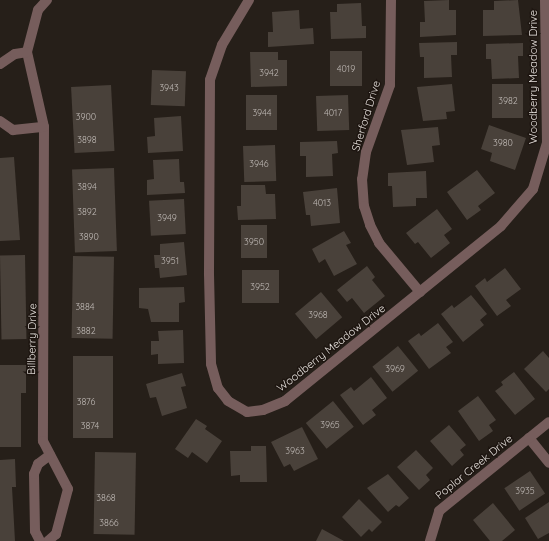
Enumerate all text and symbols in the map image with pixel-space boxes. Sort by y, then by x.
street label: Woodberry Meadow Drive [526,10,540,144]
house number: 4019 [337,64,355,74]
house number: 3942 [259,68,279,78]
street label: Sherford Drive [349,79,383,153]
house number: 3943 [159,83,179,93]
house number: 3982 [498,96,518,106]
house number: 3944 [252,108,272,118]
house number: 4017 [324,108,342,118]
house number: 3900 [76,112,96,122]
house number: 3898 [77,135,97,145]
house number: 3980 [493,138,513,148]
house number: 3946 [249,159,269,169]
house number: 3894 [77,182,97,192]
house number: 4013 [313,198,331,208]
house number: 3892 [77,207,97,217]
house number: 3949 [157,213,177,223]
house number: 3890 [79,232,99,242]
house number: 3950 [244,237,264,247]
house number: 3951 [161,256,179,266]
house number: 3952 [250,282,270,292]
house number: 3884 [75,302,95,312]
street label: Woodberry Meadow Drive [274,302,388,394]
street label: Billberry Drive [25,303,39,375]
house number: 3968 [308,310,328,320]
house number: 3882 [76,326,96,336]
house number: 3969 [385,364,405,374]
house number: 3876 [77,397,95,407]
house number: 3965 [320,420,340,430]
house number: 3874 [81,421,99,431]
street label: Poplar Creek Drive [433,432,515,502]
house number: 3963 [285,446,305,456]
house number: 3935 [515,486,535,496]
house number: 3868 [96,493,116,503]
house number: 3866 [99,518,119,528]

